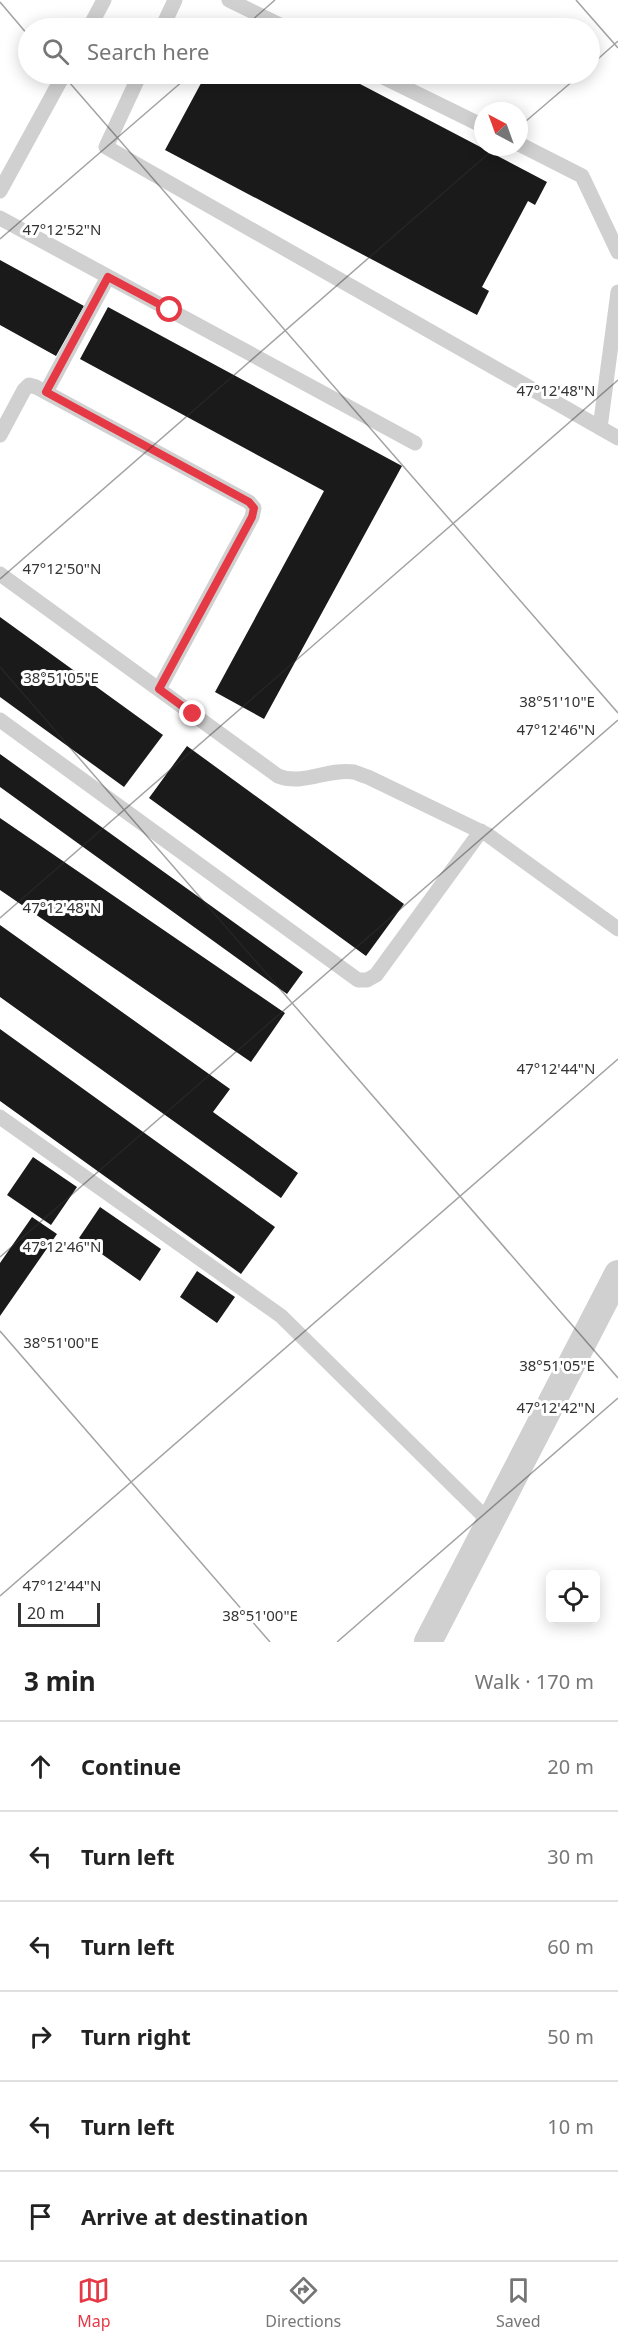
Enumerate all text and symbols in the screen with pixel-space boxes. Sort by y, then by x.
search box [18,18,600,84]
icon: search [39,35,72,68]
text: Search here [87,36,209,66]
north arrow [474,102,528,156]
text: 47°12'52"N [23,219,101,239]
route start [156,296,182,322]
text: 47°12'48"N [517,380,595,400]
text: 47°12'50"N [23,558,101,578]
text: 38°51'05"E [23,667,99,687]
text: 38°51'10"E [519,691,595,711]
route end [179,700,205,726]
text: 47°12'46"N [517,719,595,739]
text: 47°12'48"N [23,897,101,917]
text: 47°12'44"N [517,1058,595,1078]
text: 47°12'46"N [23,1236,101,1256]
text: 38°51'00"E [23,1332,99,1352]
text: 38°51'05"E [519,1355,595,1375]
text: 47°12'42"N [517,1397,595,1417]
map controls [546,1570,600,1624]
button: locate [546,1570,600,1624]
text: 47°12'44"N [23,1575,101,1595]
scale bar [18,1600,100,1628]
text: 20 m [27,1602,64,1624]
text: 38°51'00"E [222,1605,298,1625]
text: 3 min [24,1663,96,1699]
text: Walk · 170 m [475,1668,594,1695]
icon: ahead [24,1750,57,1783]
text: Continue [81,1751,181,1781]
text: 20 m [547,1753,594,1780]
icon: left [24,1840,57,1873]
text: Turn left [81,1841,175,1871]
text: 30 m [547,1843,594,1870]
icon: left [24,1930,57,1963]
text: Turn left [81,1931,175,1961]
text: 60 m [547,1933,594,1960]
icon: right [24,2020,57,2053]
text: Turn right [81,2021,191,2051]
text: 50 m [547,2023,594,2050]
icon: left [24,2110,57,2143]
text: Turn left [81,2111,175,2141]
text: 10 m [547,2113,594,2140]
icon: arrive [24,2200,57,2233]
text: Arrive at destination [81,2201,308,2231]
tab: Map [77,2274,111,2332]
tab: Directions [265,2274,341,2332]
tab: Saved [496,2274,541,2332]

